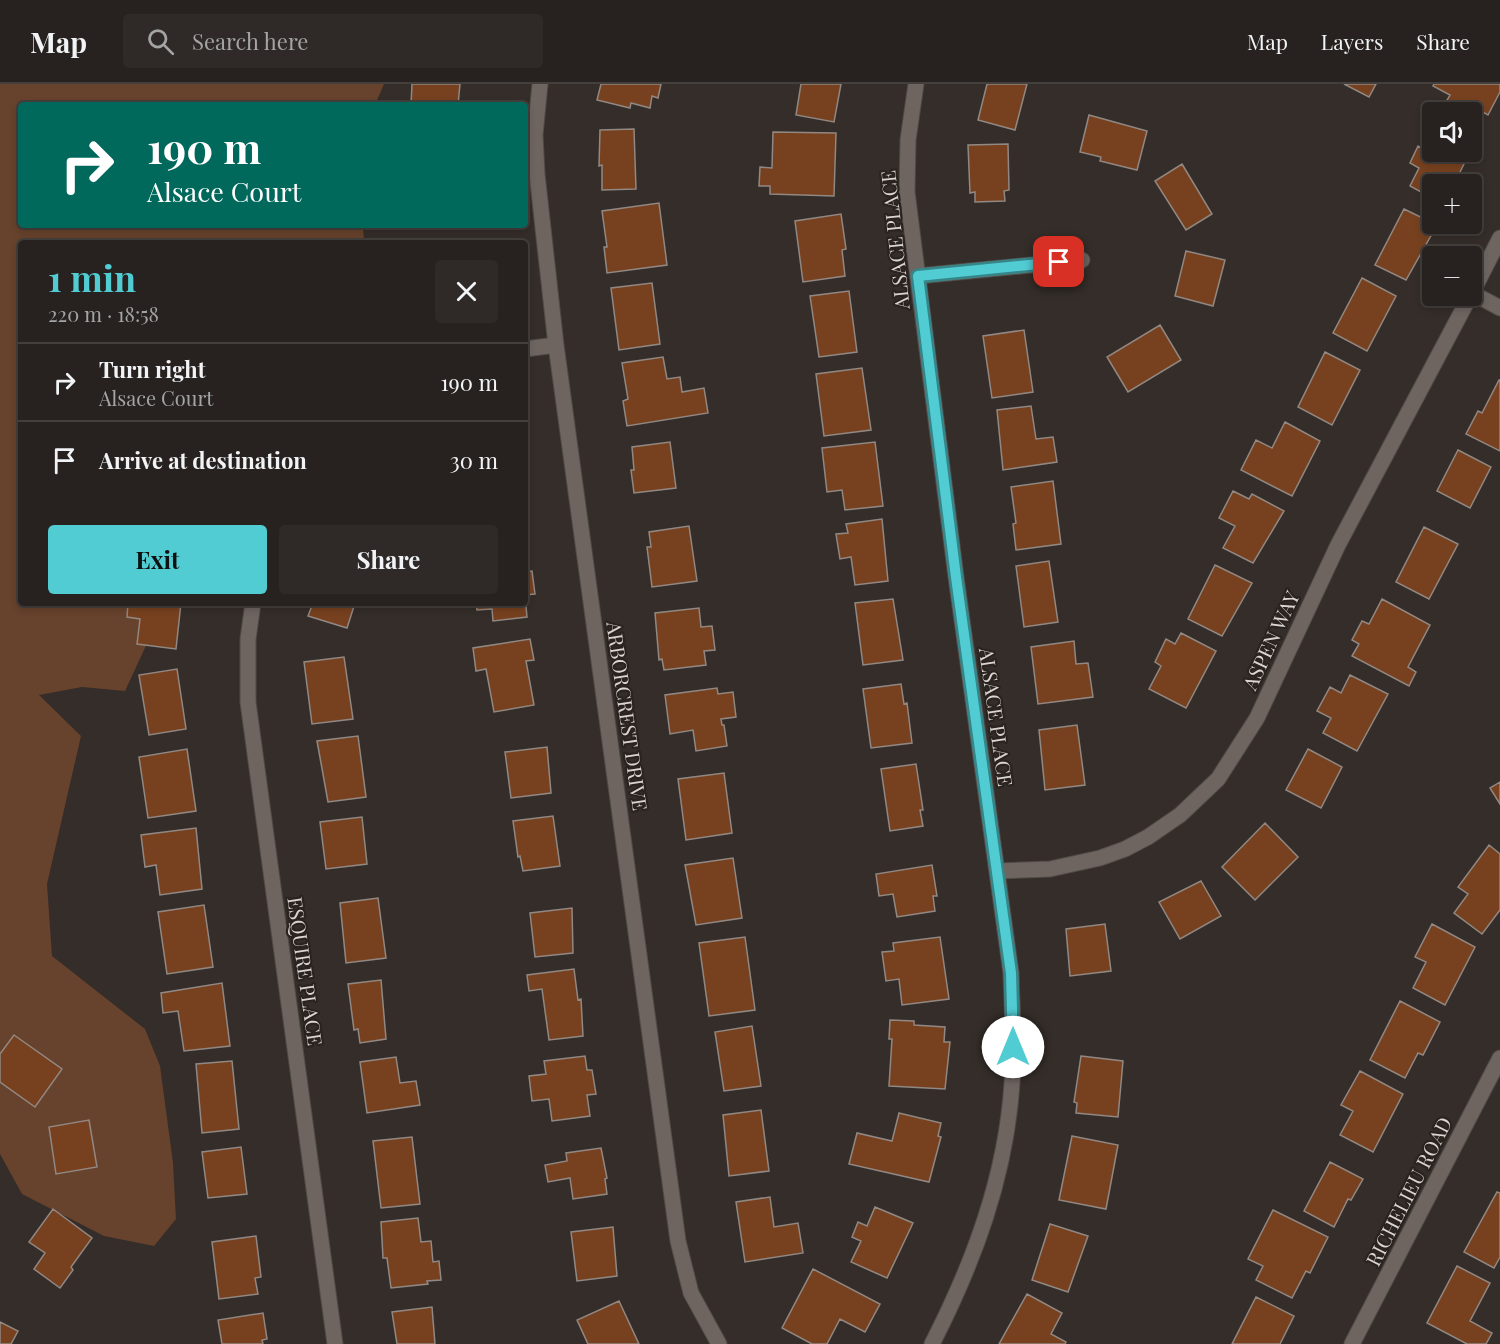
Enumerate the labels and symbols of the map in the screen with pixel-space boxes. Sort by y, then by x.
street label: ALSACE PLACE [873,169,915,312]
pin [1033,236,1084,287]
street label: ASPEN WAY [1235,586,1305,695]
street label: ARBORCREST DRIVE [601,619,655,812]
street label: ALSACE PLACE [974,645,1020,788]
street label: ESQUIRE PLACE [282,895,330,1047]
position arrow [981,1015,1045,1079]
street label: RICHELIEU ROAD [1359,1112,1457,1270]

